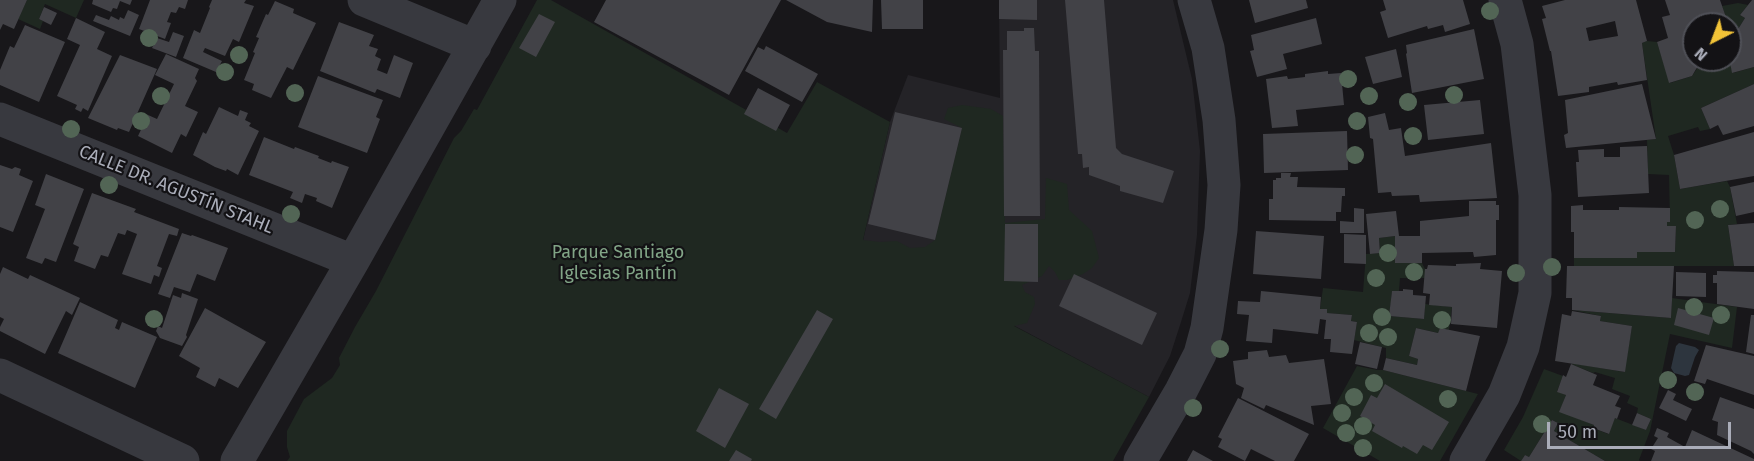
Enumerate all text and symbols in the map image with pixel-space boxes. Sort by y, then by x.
north arrow [1682,12,1742,72]
text: N [1691,44,1711,65]
street label: CALLE DR. AGUSTÍN STAHL [76,141,276,239]
park label: Parque Santiago Iglesias Pantín [552,242,684,284]
scale bar [1550,410,1734,448]
text: 50 m [1558,421,1597,443]

